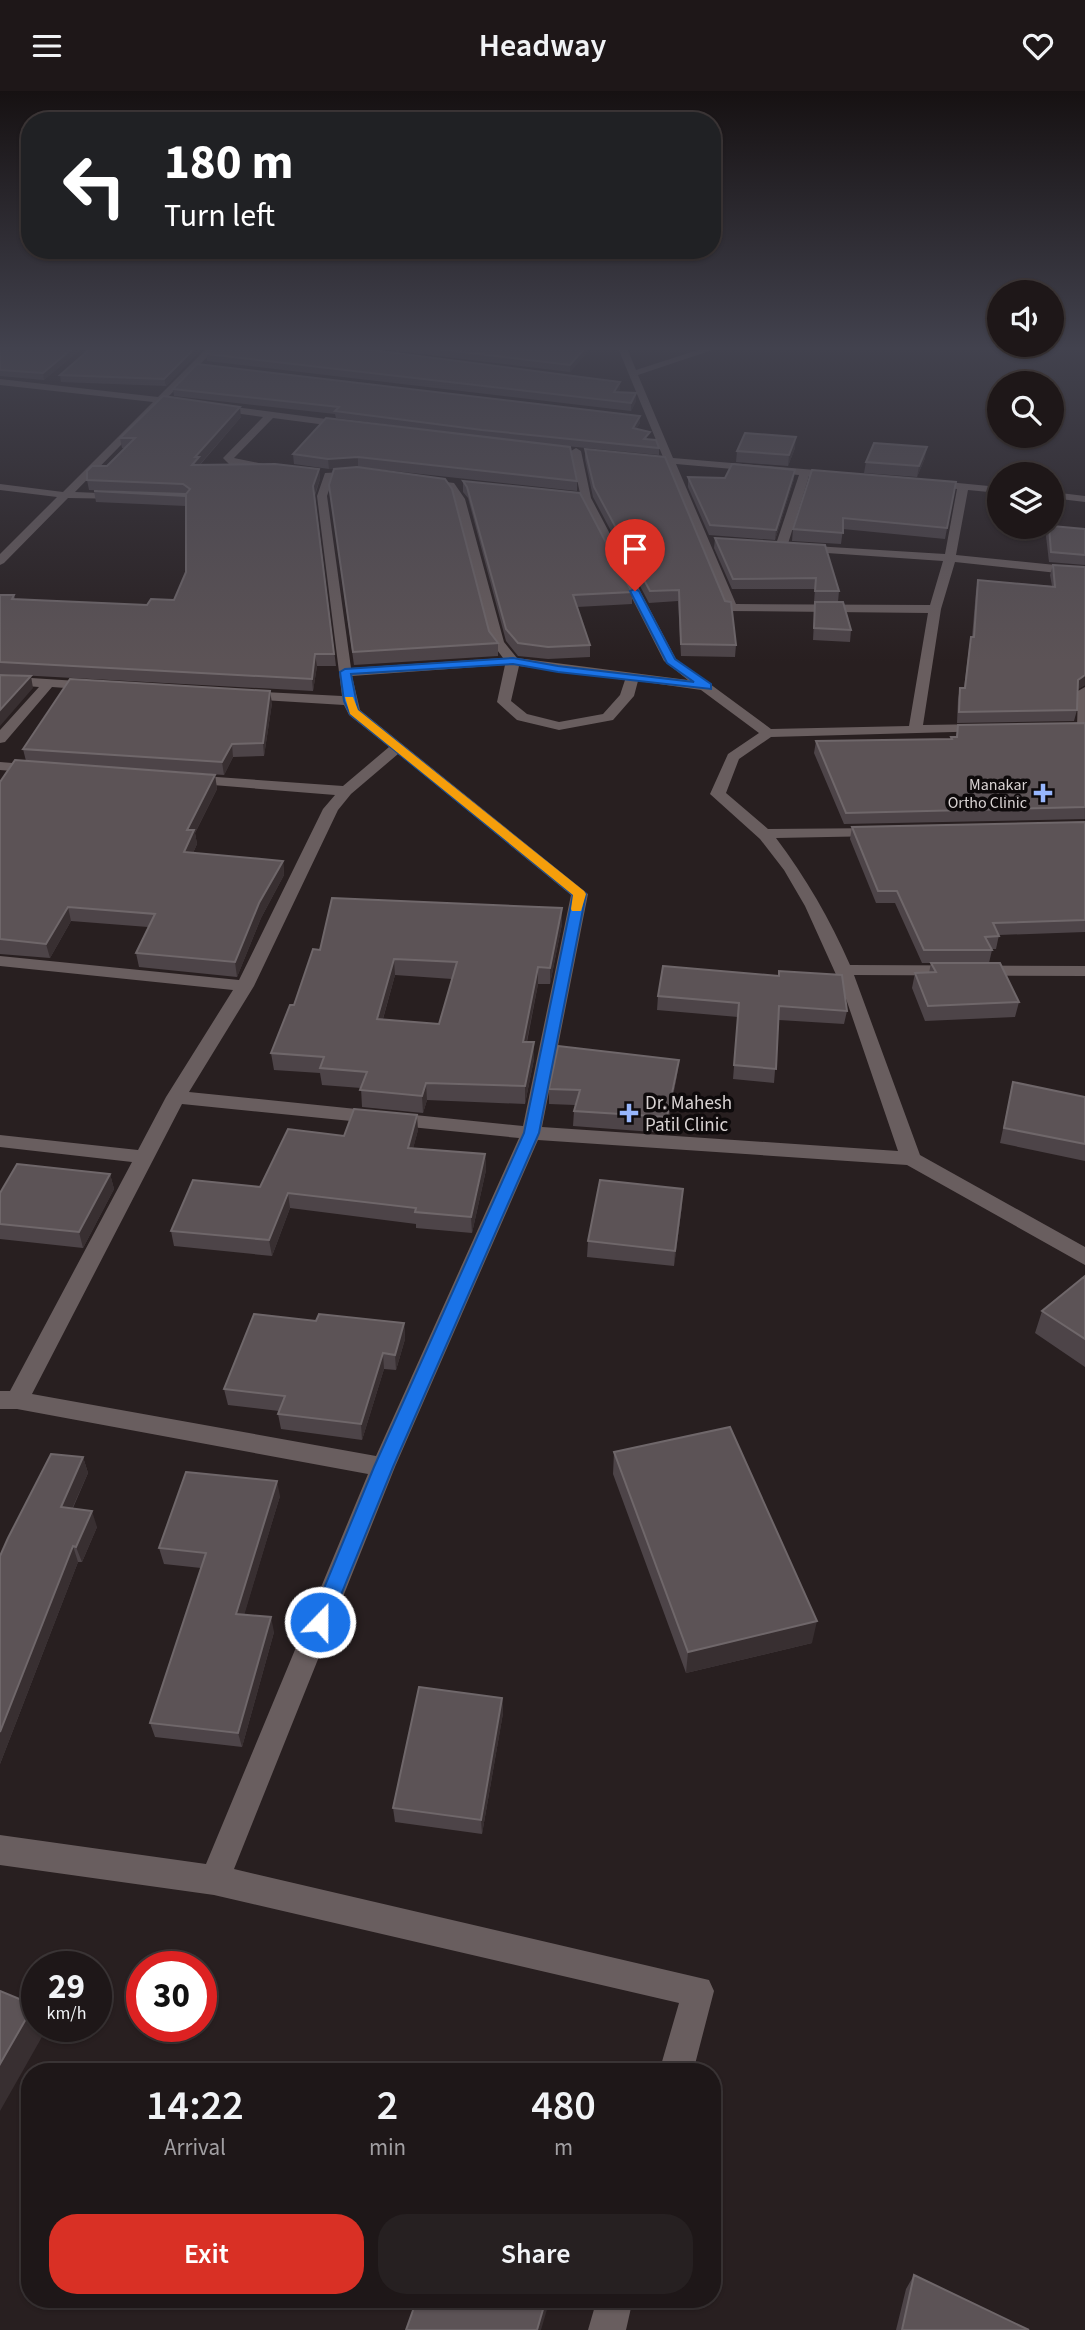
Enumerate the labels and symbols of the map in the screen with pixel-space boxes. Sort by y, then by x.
pin [605,519,665,591]
place label: Manakar Ortho Clinic [948,774,1027,814]
marker: Manakar Ortho Clinic [1033,783,1053,803]
place label: Dr. Mahesh Patil Clinic [645,1090,732,1139]
marker: Dr. Mahesh Patil Clinic [619,1103,639,1123]
position arrow [283,1585,357,1659]
speed limit sign: 30 [126,1951,217,2042]

